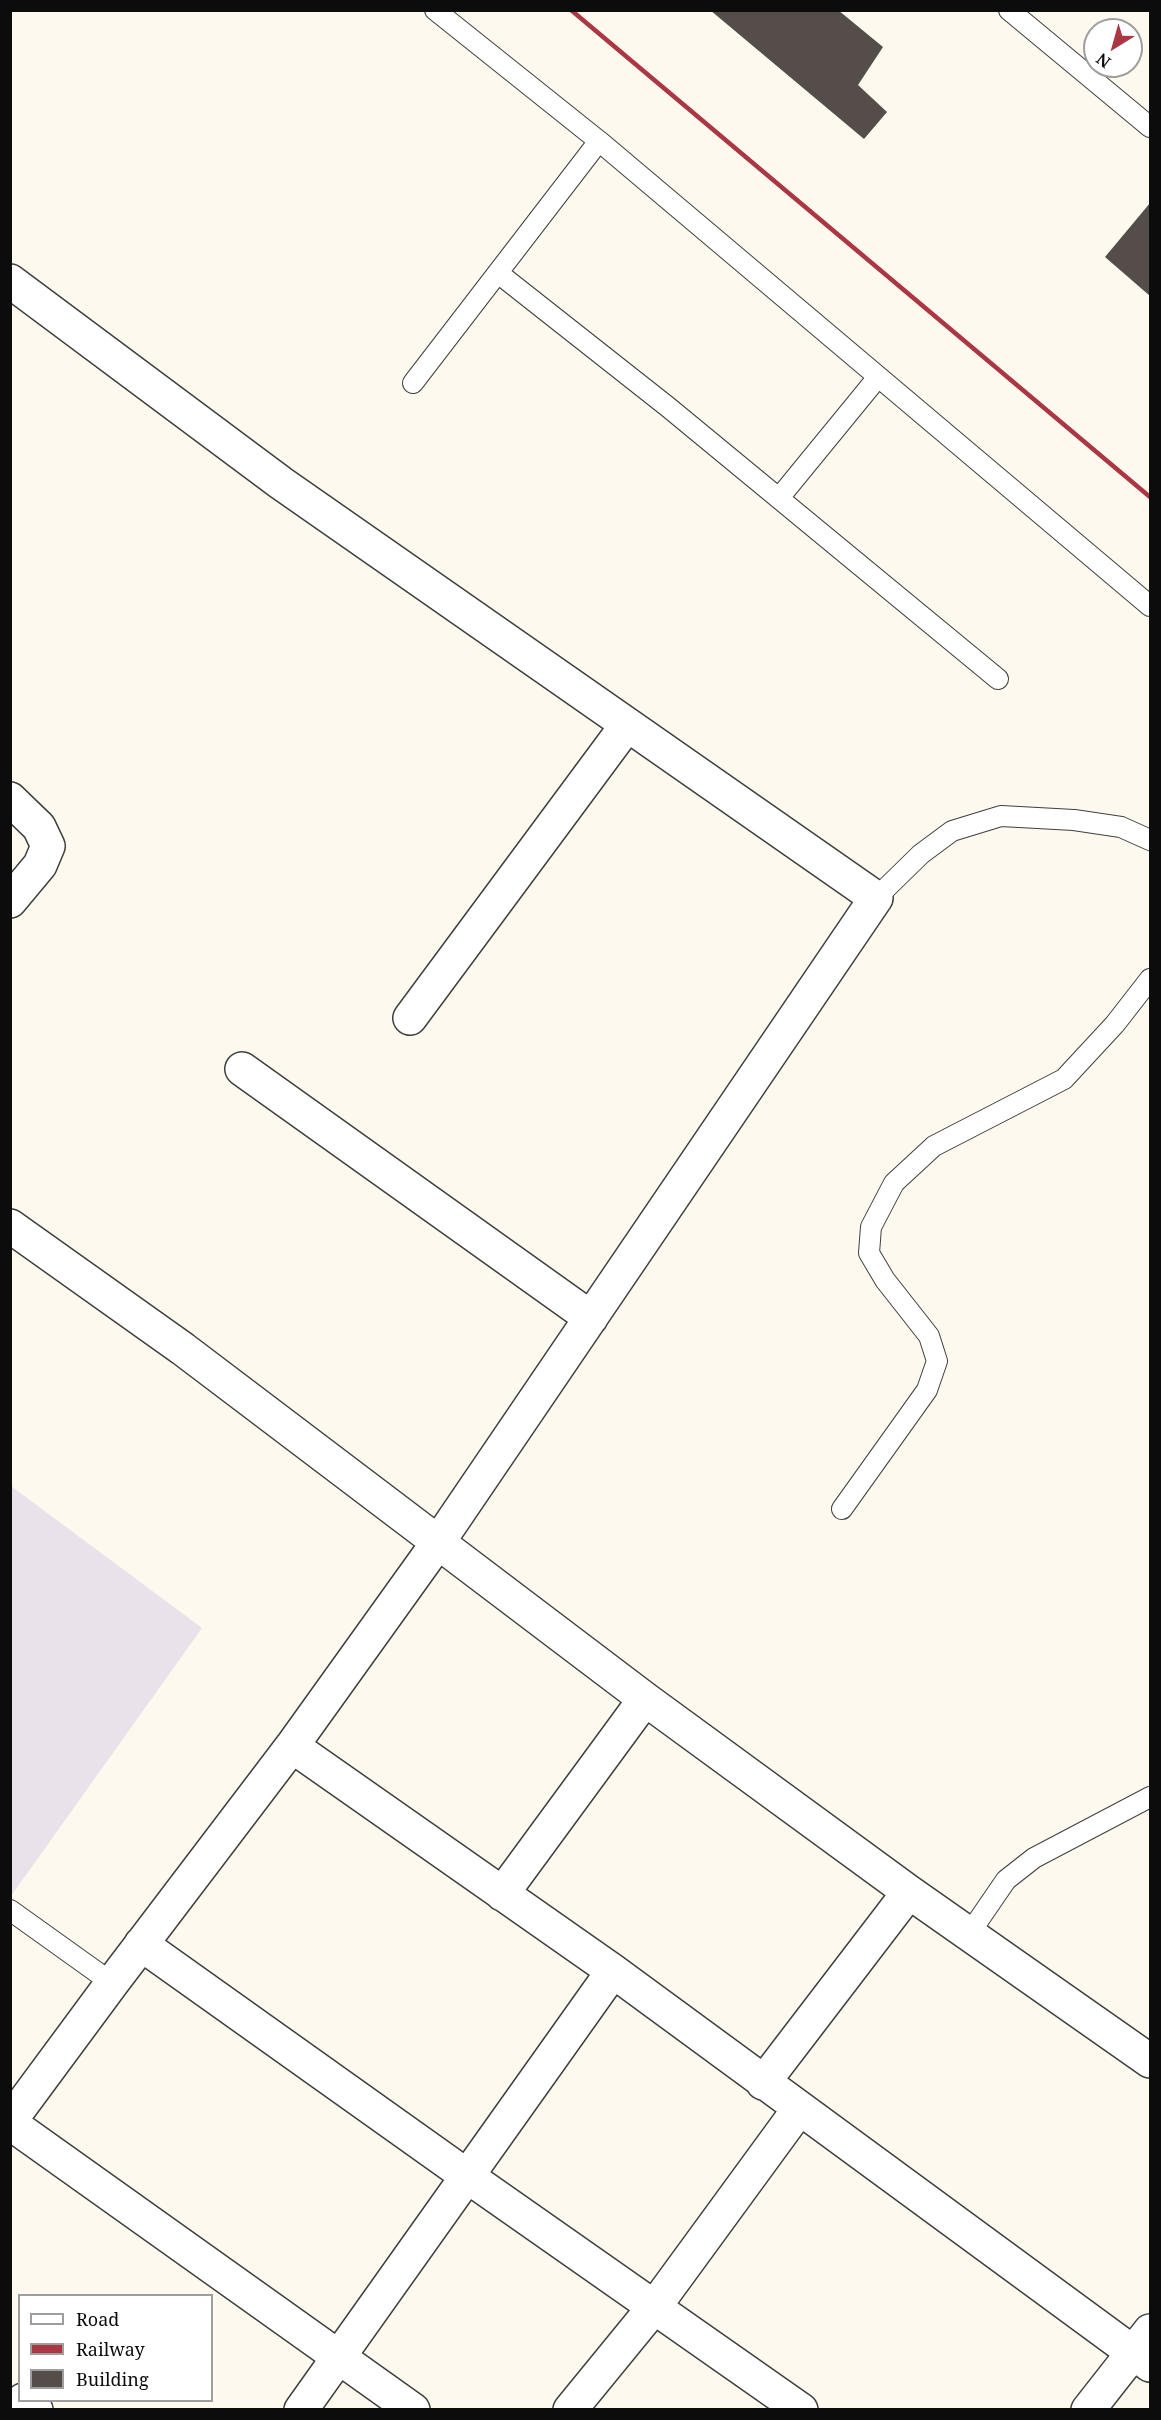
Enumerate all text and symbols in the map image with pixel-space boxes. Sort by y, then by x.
north arrow [1083,18,1143,78]
text: N [1092,48,1115,73]
legend [18,2294,213,2402]
text: Road [76,2307,119,2331]
text: Railway [76,2337,145,2361]
text: Building [76,2367,149,2391]

